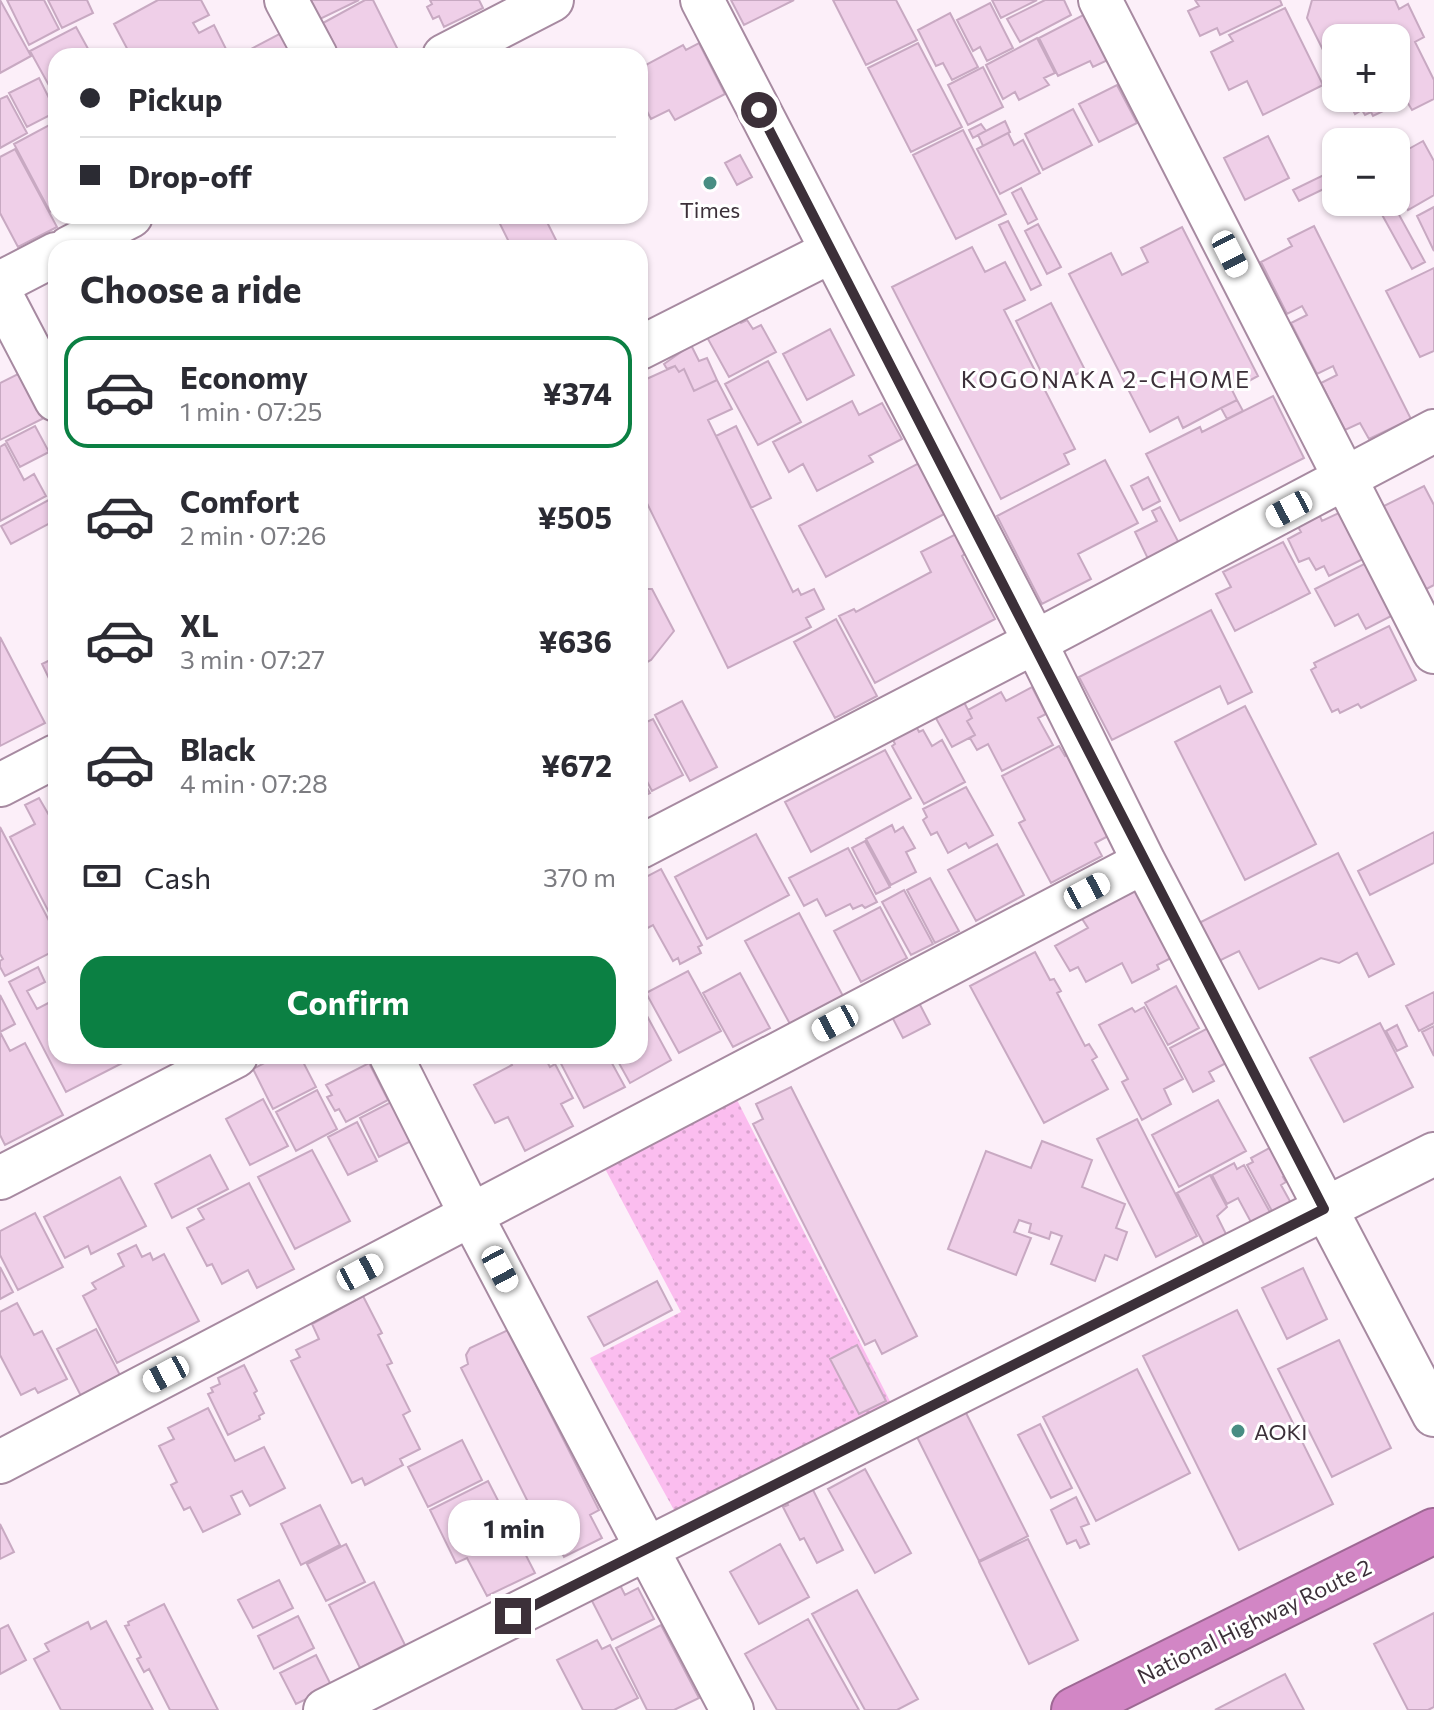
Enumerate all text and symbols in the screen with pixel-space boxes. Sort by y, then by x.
map controls [1322,24,1410,216]
button: + [1322,24,1410,112]
text: Pickup [128,80,222,117]
route start [741,92,777,128]
button: − [1322,128,1410,216]
text: Drop-off [128,157,252,194]
marker: Times [701,174,719,192]
place label: Times [680,196,740,223]
car [1208,227,1252,281]
text: Choose a ride [80,266,301,310]
icon: car [84,356,156,428]
text: Economy [180,358,308,395]
district label: KOGONAKA 2-CHOME [961,364,1251,393]
text: ¥374 [542,374,612,411]
text: 1 min · 07:25 [180,395,323,426]
icon: car [84,480,156,552]
text: Comfort [180,482,299,519]
car [1262,487,1316,531]
text: ¥505 [538,498,612,535]
text: 2 min · 07:26 [180,519,327,550]
icon: car [84,604,156,676]
text: XL [180,606,219,643]
text: ¥636 [538,622,612,659]
text: 3 min · 07:27 [180,643,325,674]
icon: car [84,728,156,800]
text: Black [180,730,256,767]
text: ¥672 [541,746,612,783]
text: 4 min · 07:28 [180,767,328,798]
icon: cash [80,854,124,898]
text: Cash [144,858,211,895]
text: 370 m [543,861,616,892]
car [1060,869,1114,913]
button: Confirm [80,956,616,1048]
car [808,1001,862,1045]
car [478,1242,522,1296]
car [333,1250,387,1294]
car [139,1352,193,1396]
place label: AOKI [1254,1418,1307,1445]
marker: AOKI [1229,1422,1247,1440]
callout: 1 min [447,1500,579,1556]
text: 1 min [483,1512,545,1543]
street label: National Highway Route 2 [1133,1553,1375,1689]
route end [495,1598,531,1634]

